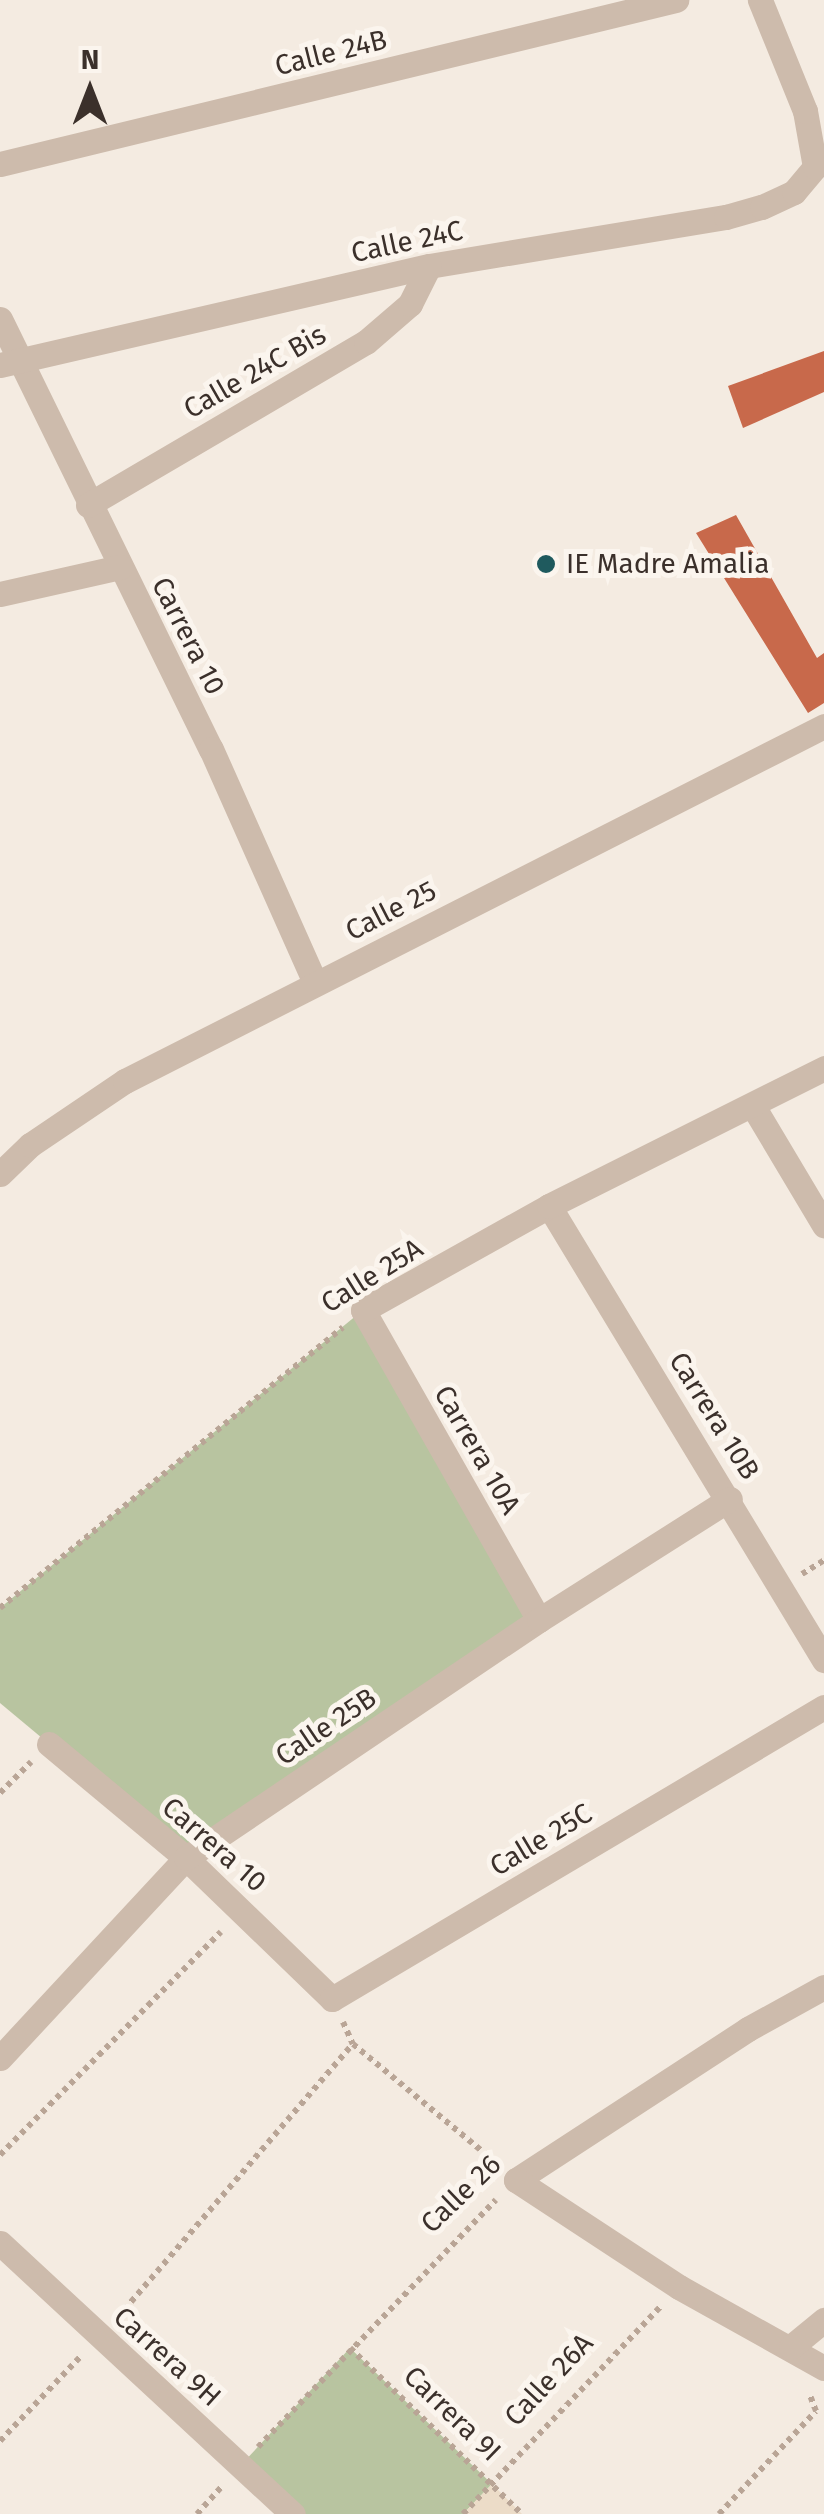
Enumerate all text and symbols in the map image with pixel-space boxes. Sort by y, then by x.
street label: Calle 24B [271,23,391,83]
north arrow [40,40,140,140]
text: N [81,43,99,76]
street label: Calle 24C [348,214,466,270]
street label: Calle 24C Bis [178,318,332,426]
place label: IE Madre Amalia [566,547,769,581]
marker: IE Madre Amalia [535,553,557,575]
street label: Carrera 10 [144,572,232,700]
street label: Calle 25 [340,874,442,948]
street label: Calle 25A [315,1232,429,1320]
street label: Carrera 10B [662,1346,766,1486]
street label: Carrera 10A [427,1380,527,1520]
street label: Calle 25B [269,1681,383,1773]
street label: Carrera 10 [155,1791,273,1899]
street label: Calle 25C [484,1797,598,1883]
street label: Calle 26 [414,2148,508,2240]
street label: Carrera 9H [106,2300,228,2414]
street label: Calle 26A [498,2327,600,2433]
street label: Carrera 9I [396,2360,508,2468]

